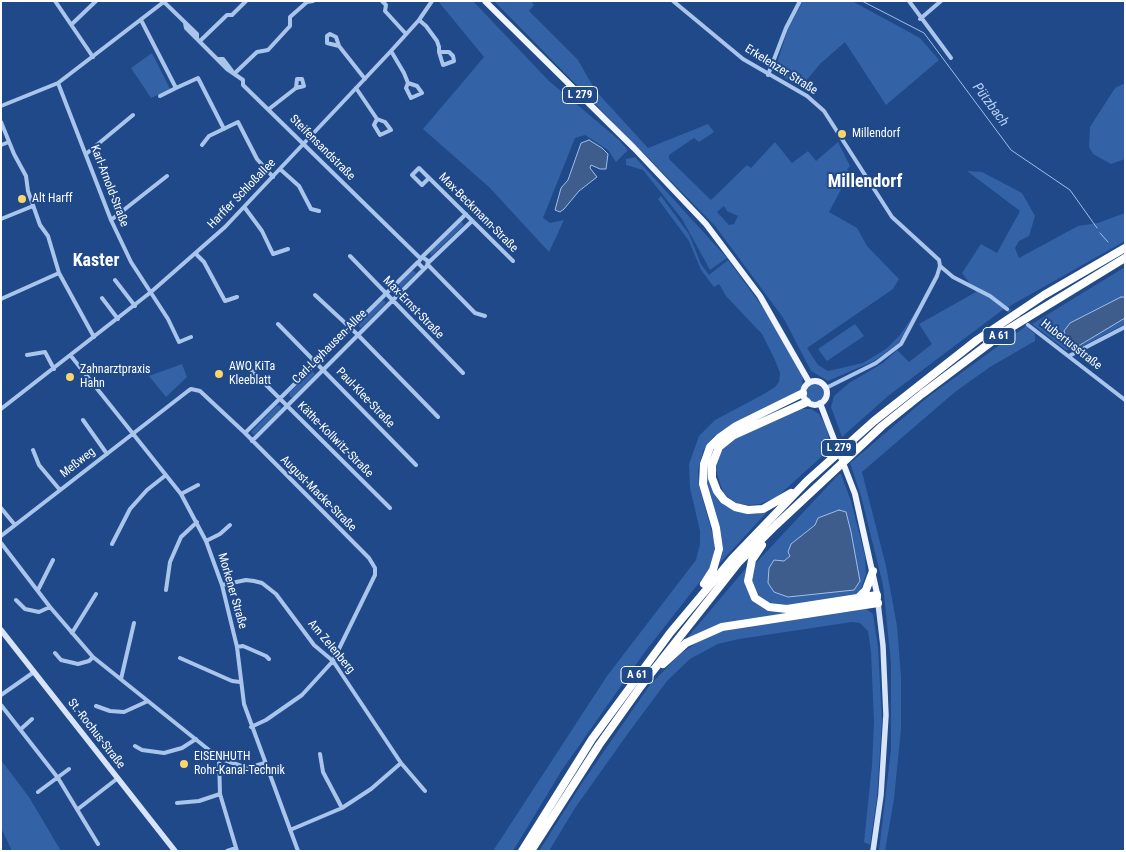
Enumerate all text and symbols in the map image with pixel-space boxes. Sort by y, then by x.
street label: Erkelenzer Straße [742,42,820,98]
water label: Pützbach [968,80,1012,130]
road number: L 279 [562,86,598,104]
street label: Steifensandstraße [286,112,358,184]
place label: Millendorf [852,127,900,141]
marker: Millendorf [836,128,848,140]
street label: Karl-Arnold-Straße [87,143,131,229]
street label: Harffer Schloßallee [205,156,279,232]
street label: Max-Beckmann-Straße [435,170,521,256]
district label: Millendorf [828,171,902,193]
place label: Alt Harff [32,192,73,206]
marker: Alt Harff [16,193,28,205]
district label: Kaster [73,250,119,272]
street label: Max-Ernst-Straße [380,274,446,342]
street label: Carl-Leyhausen-Allee [290,307,370,387]
street label: Hubertusstraße [1038,317,1104,373]
road number: A 61 [983,328,1015,344]
place label: AWO KiTa Kleeblatt [229,360,275,388]
place label: Zahnarztpraxis Hahn [80,363,150,391]
street label: Paul-Klee-Straße [333,365,397,431]
marker: AWO KiTa Kleeblatt [213,368,225,380]
marker: Zahnarztpraxis Hahn [64,371,76,383]
street label: Käthe-Kollwitz-Straße [294,399,376,481]
road number: L 279 [822,439,856,456]
street label: Meßweg [58,445,98,481]
street label: August-Macke-Straße [277,453,359,535]
street label: Morkener Straße [214,551,250,631]
street label: Am Zelenberg [304,617,358,677]
road number: A 61 [621,666,653,684]
street label: St.-Rochus-Straße [64,696,128,772]
place label: EISENHUTH Rohr-Kanal-Technik [194,750,285,778]
marker: EISENHUTH Rohr-Kanal-Technik [178,758,190,770]

